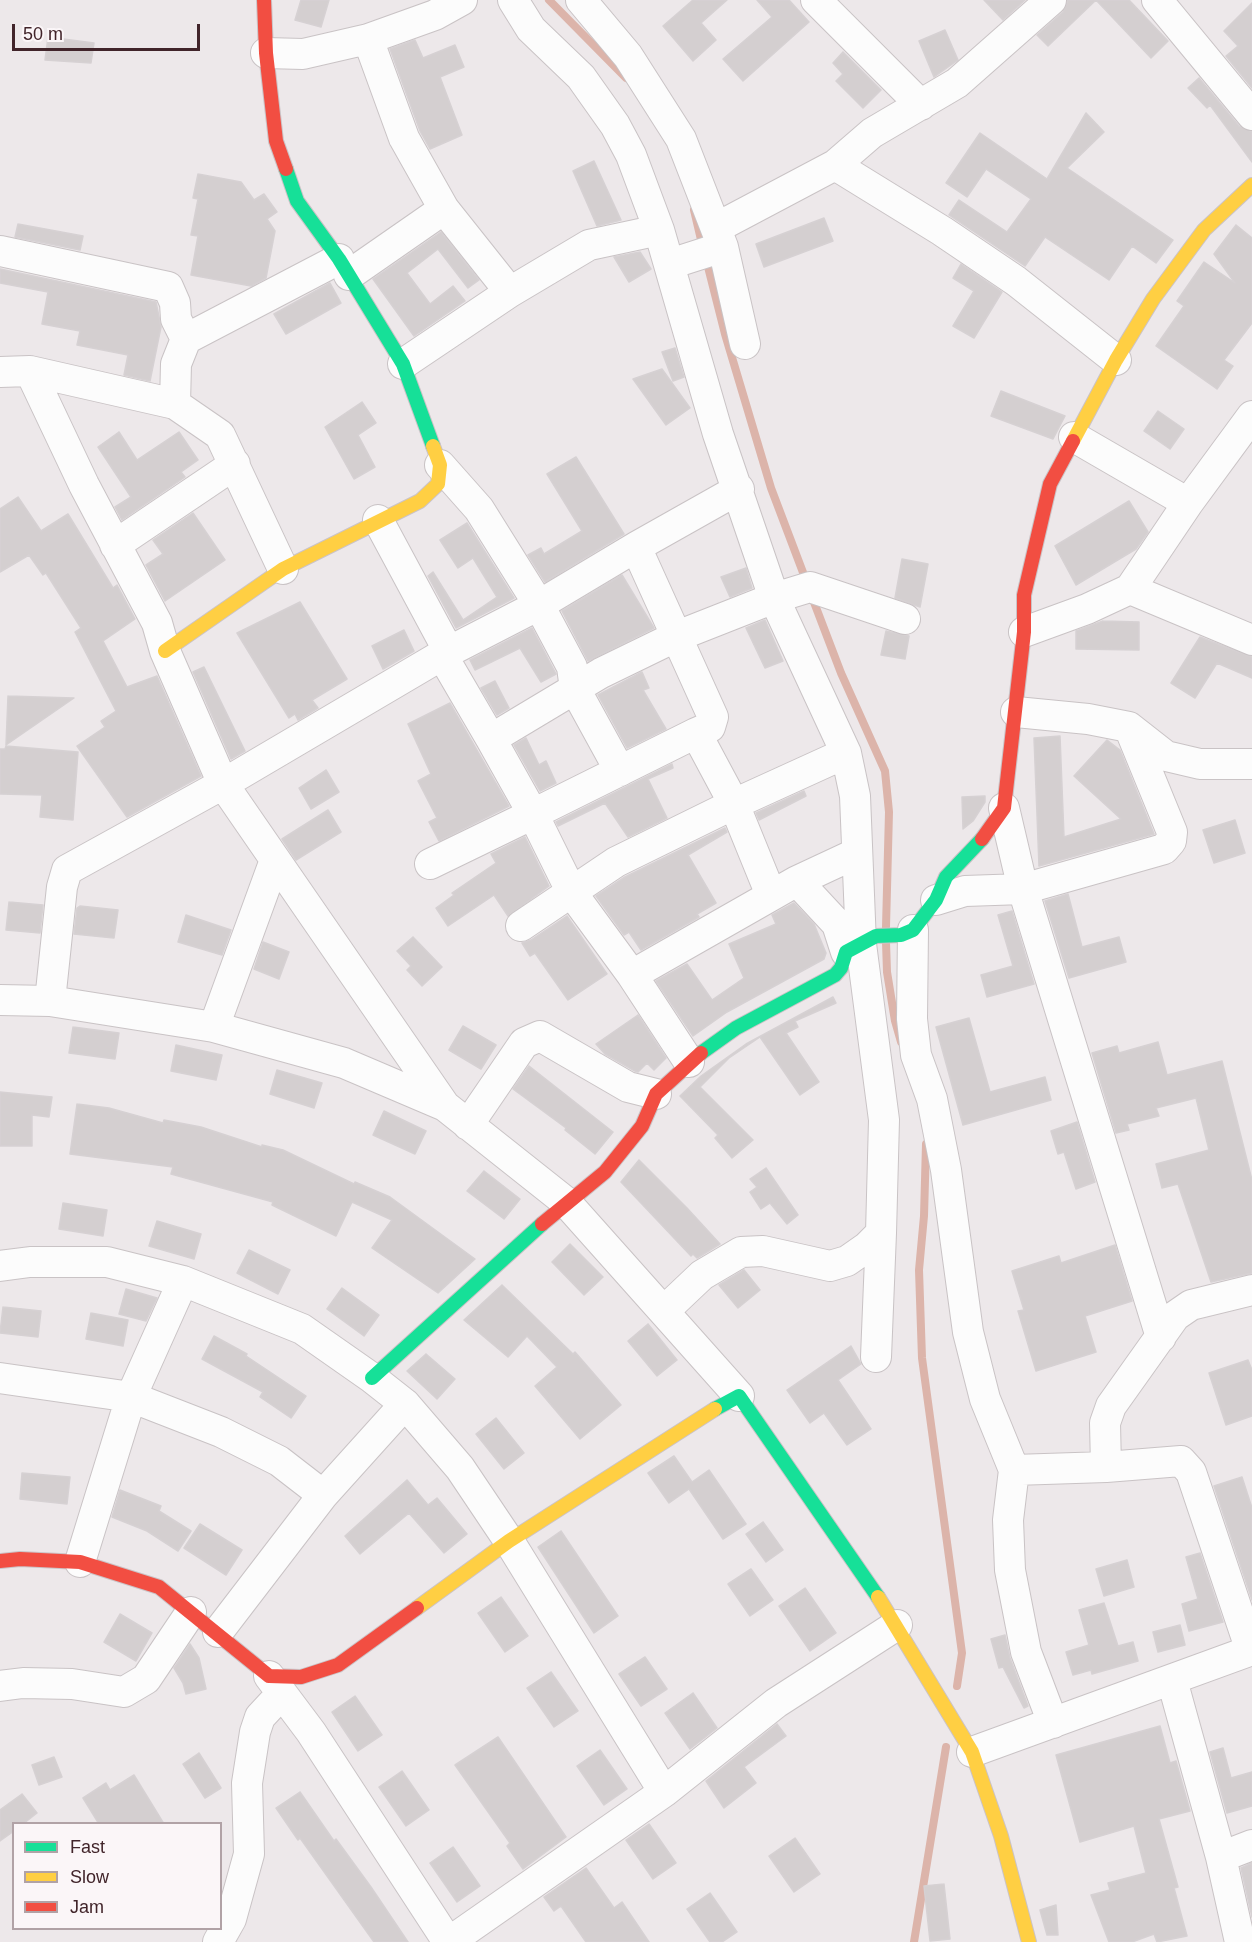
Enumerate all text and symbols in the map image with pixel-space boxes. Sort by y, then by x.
scale bar [15,12,202,50]
text: 50 m [23,24,63,44]
legend [12,1822,222,1930]
text: Fast [70,1837,105,1857]
text: Slow [70,1867,109,1887]
text: Jam [70,1897,104,1917]

